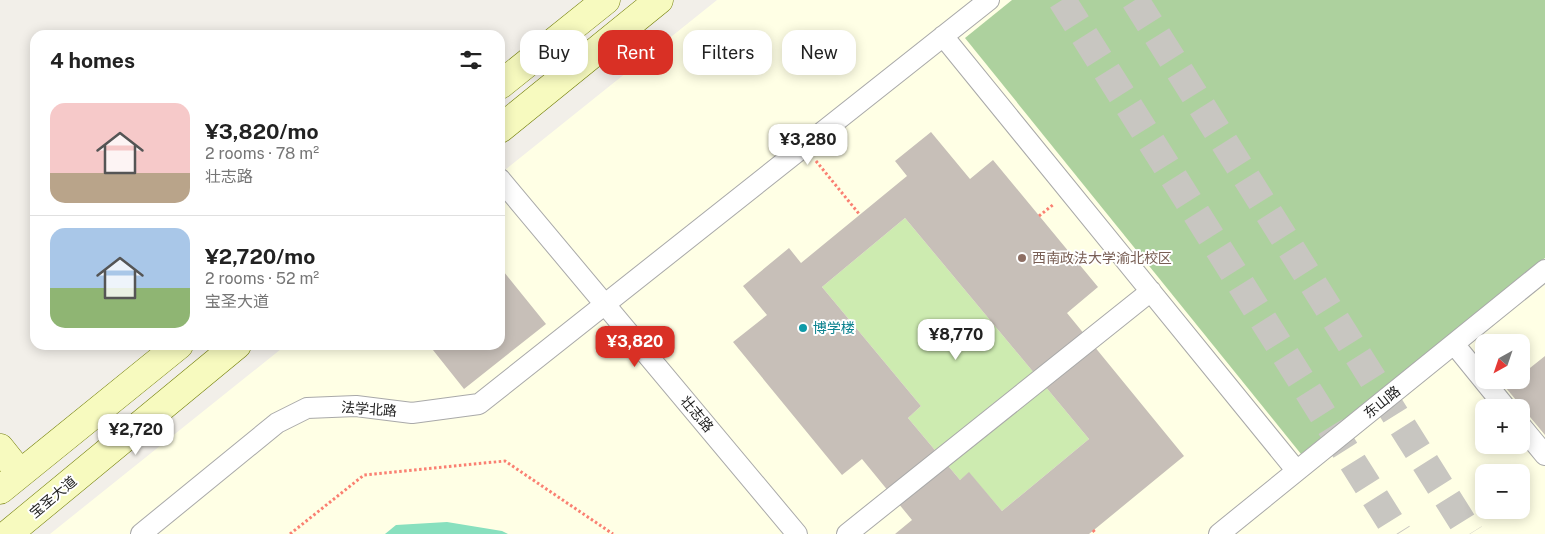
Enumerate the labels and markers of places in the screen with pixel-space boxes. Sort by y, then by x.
pin: ¥3,280 [767,124,849,166]
place label: 西南政法大学渝北校区 [1032,250,1172,266]
marker: 西南政法大学渝北校区 [1016,252,1028,264]
pin: ¥8,770 [915,318,997,361]
place label: 博学楼 [813,320,855,336]
marker: 博学楼 [797,322,809,334]
pin: ¥3,820 [594,326,676,368]
pin: ¥2,720 [95,414,177,456]

